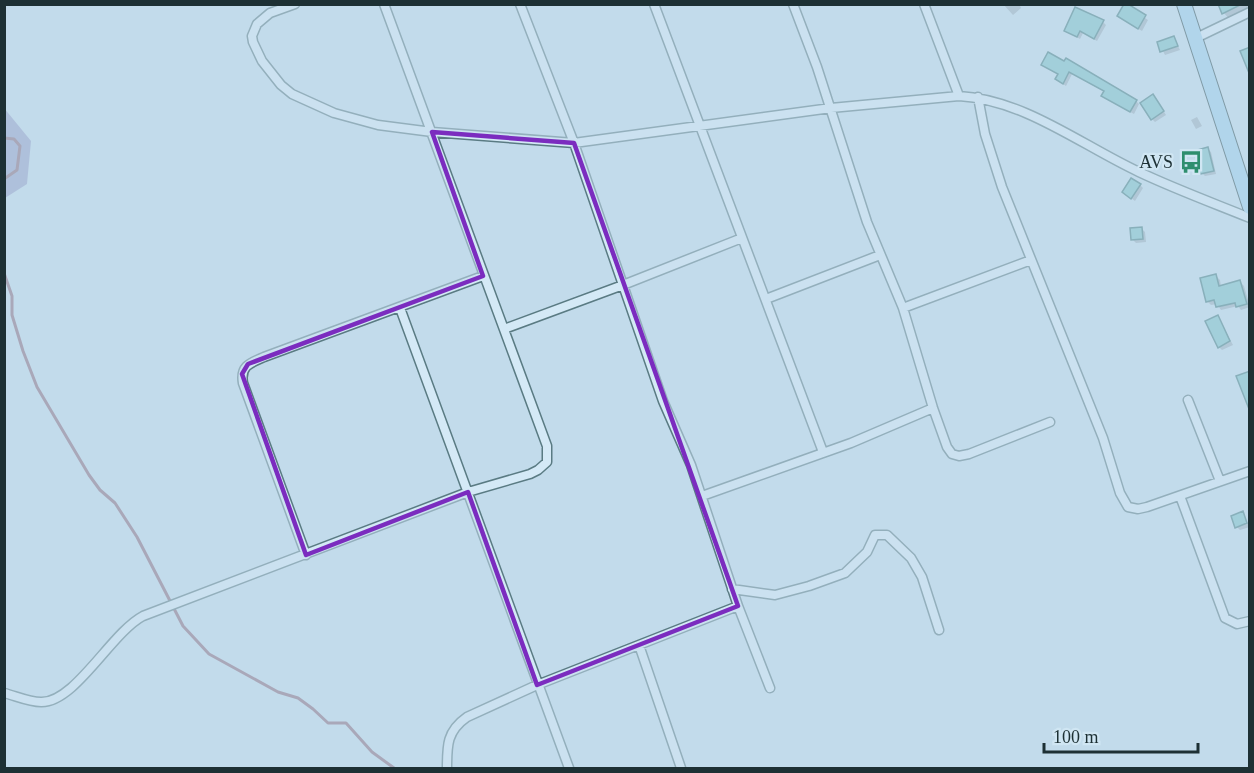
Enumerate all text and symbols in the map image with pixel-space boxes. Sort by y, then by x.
bus stop icon: AVS [1178,149,1204,175]
place label: AVS [1139,152,1173,172]
scale bar [1044,716,1198,754]
text: 100 m [1053,727,1099,747]

